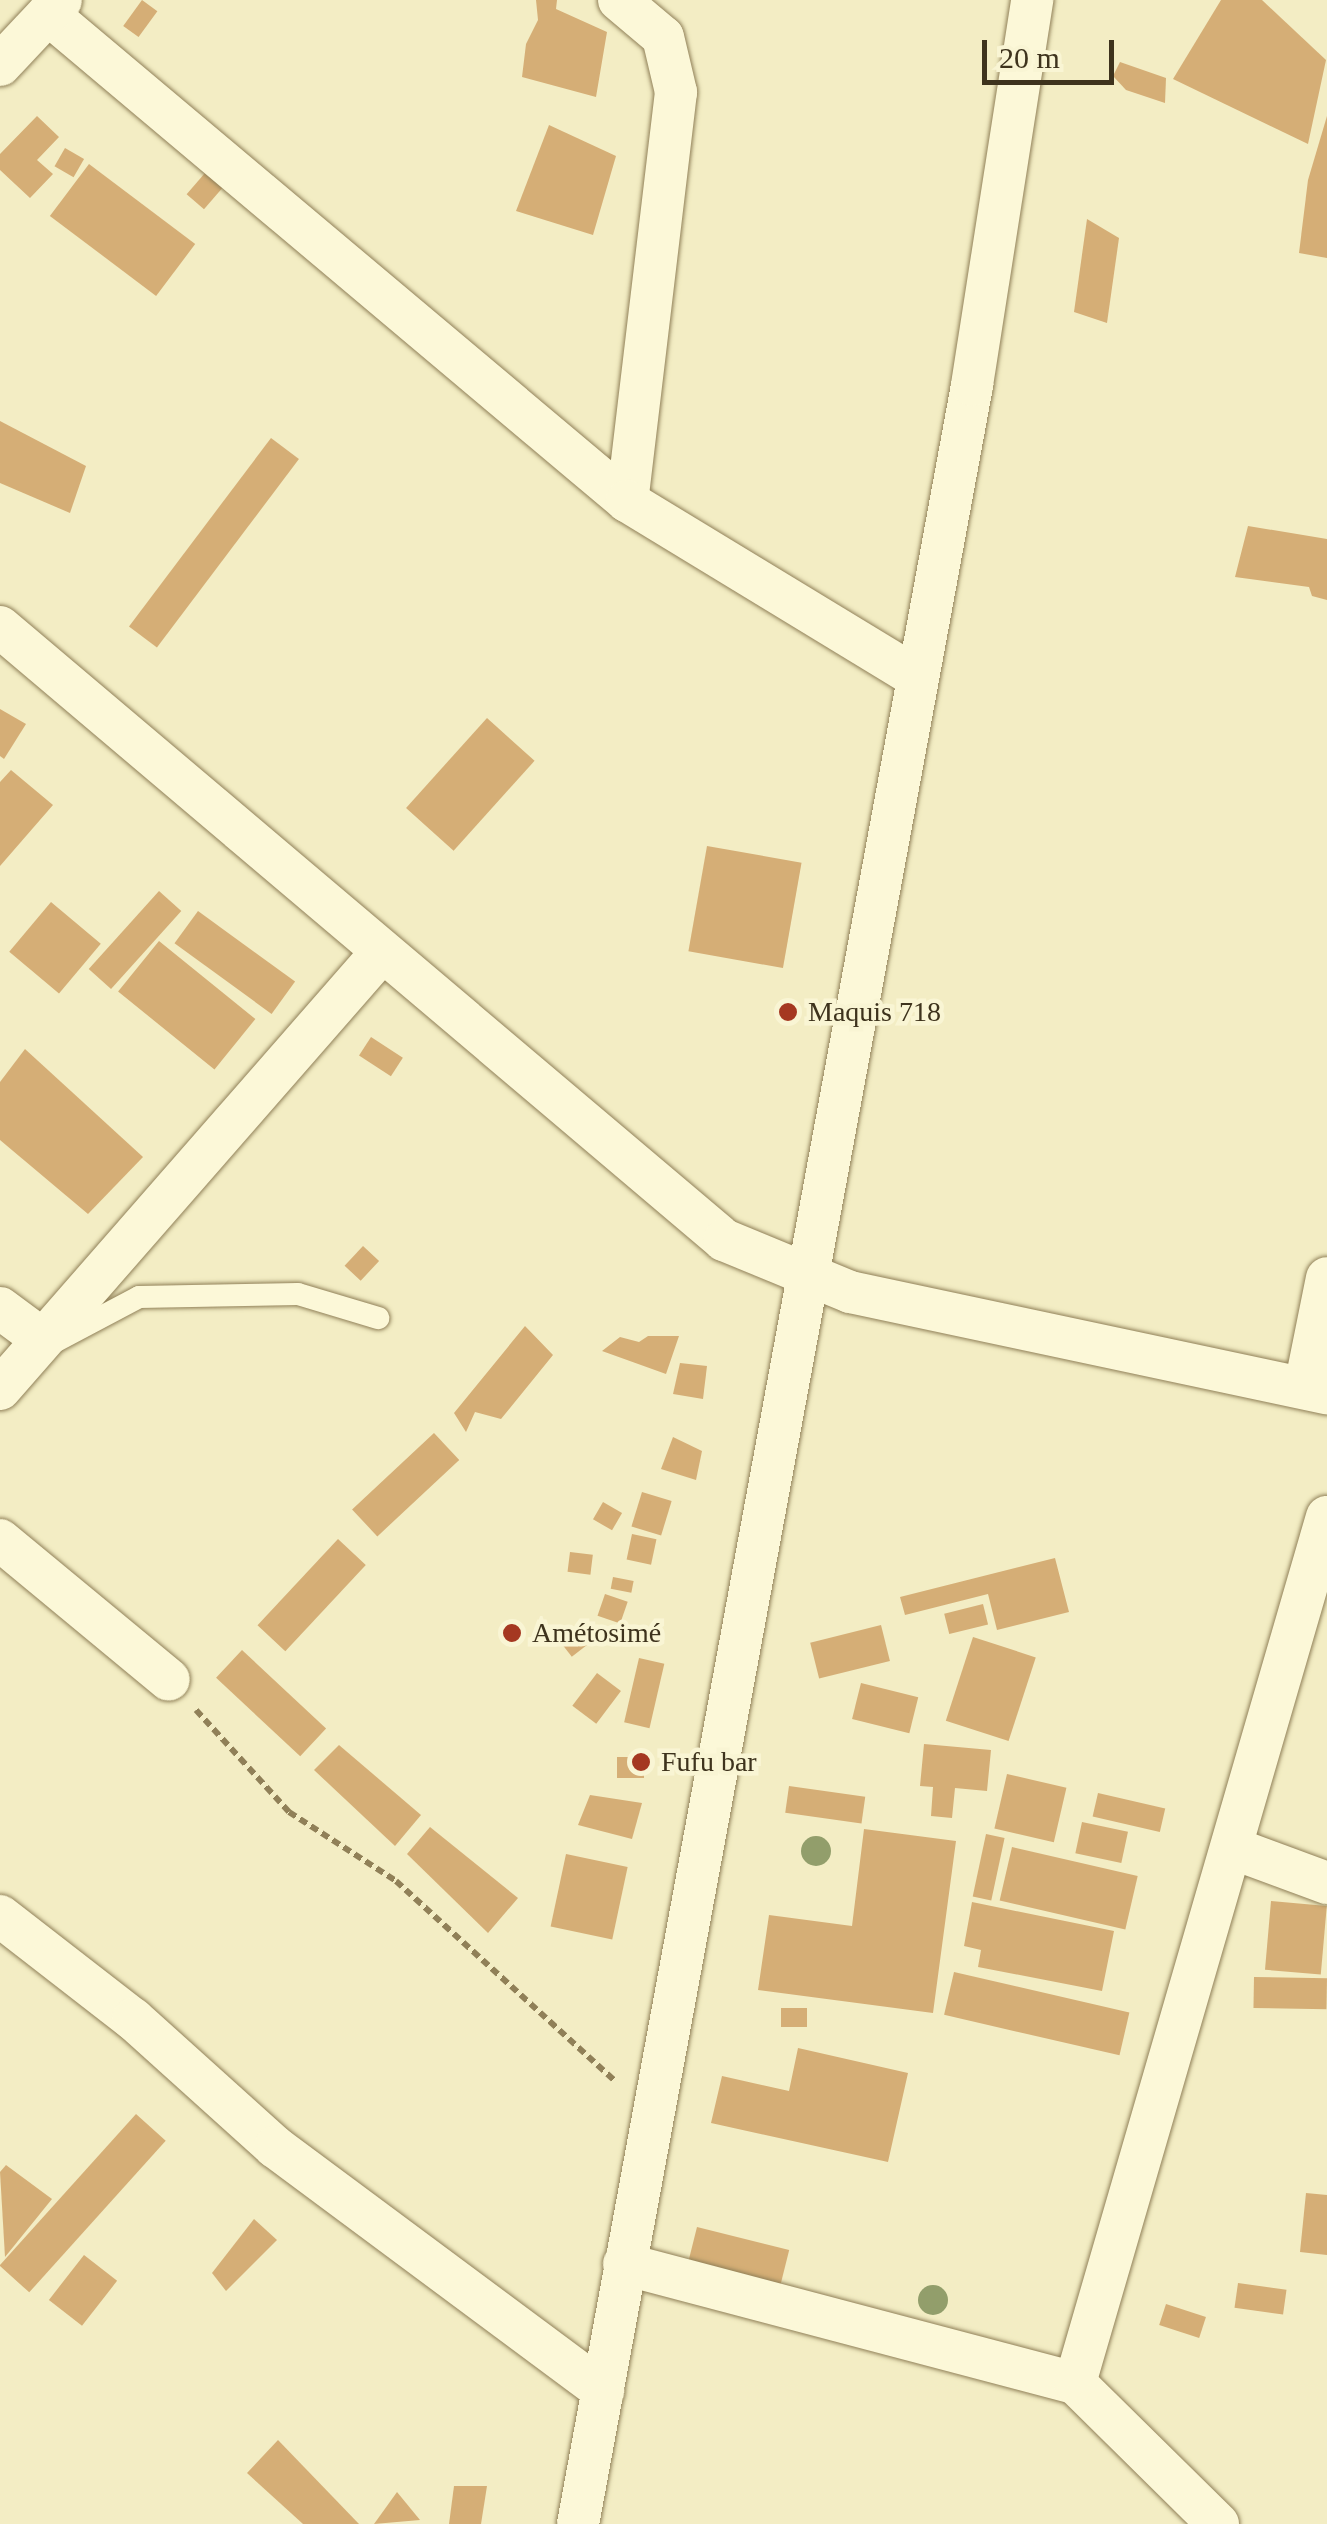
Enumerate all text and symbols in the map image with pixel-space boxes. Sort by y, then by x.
scale bar [987,20,1120,82]
text: 20 m [999,41,1060,74]
place label: Maquis 718 [808,995,941,1029]
marker: Maquis 718 [777,1001,799,1023]
place label: Amétosimé [532,1616,661,1650]
marker: Amétosimé [501,1622,523,1644]
place label: Fufu bar [661,1745,757,1779]
marker: Fufu bar [630,1751,652,1773]

